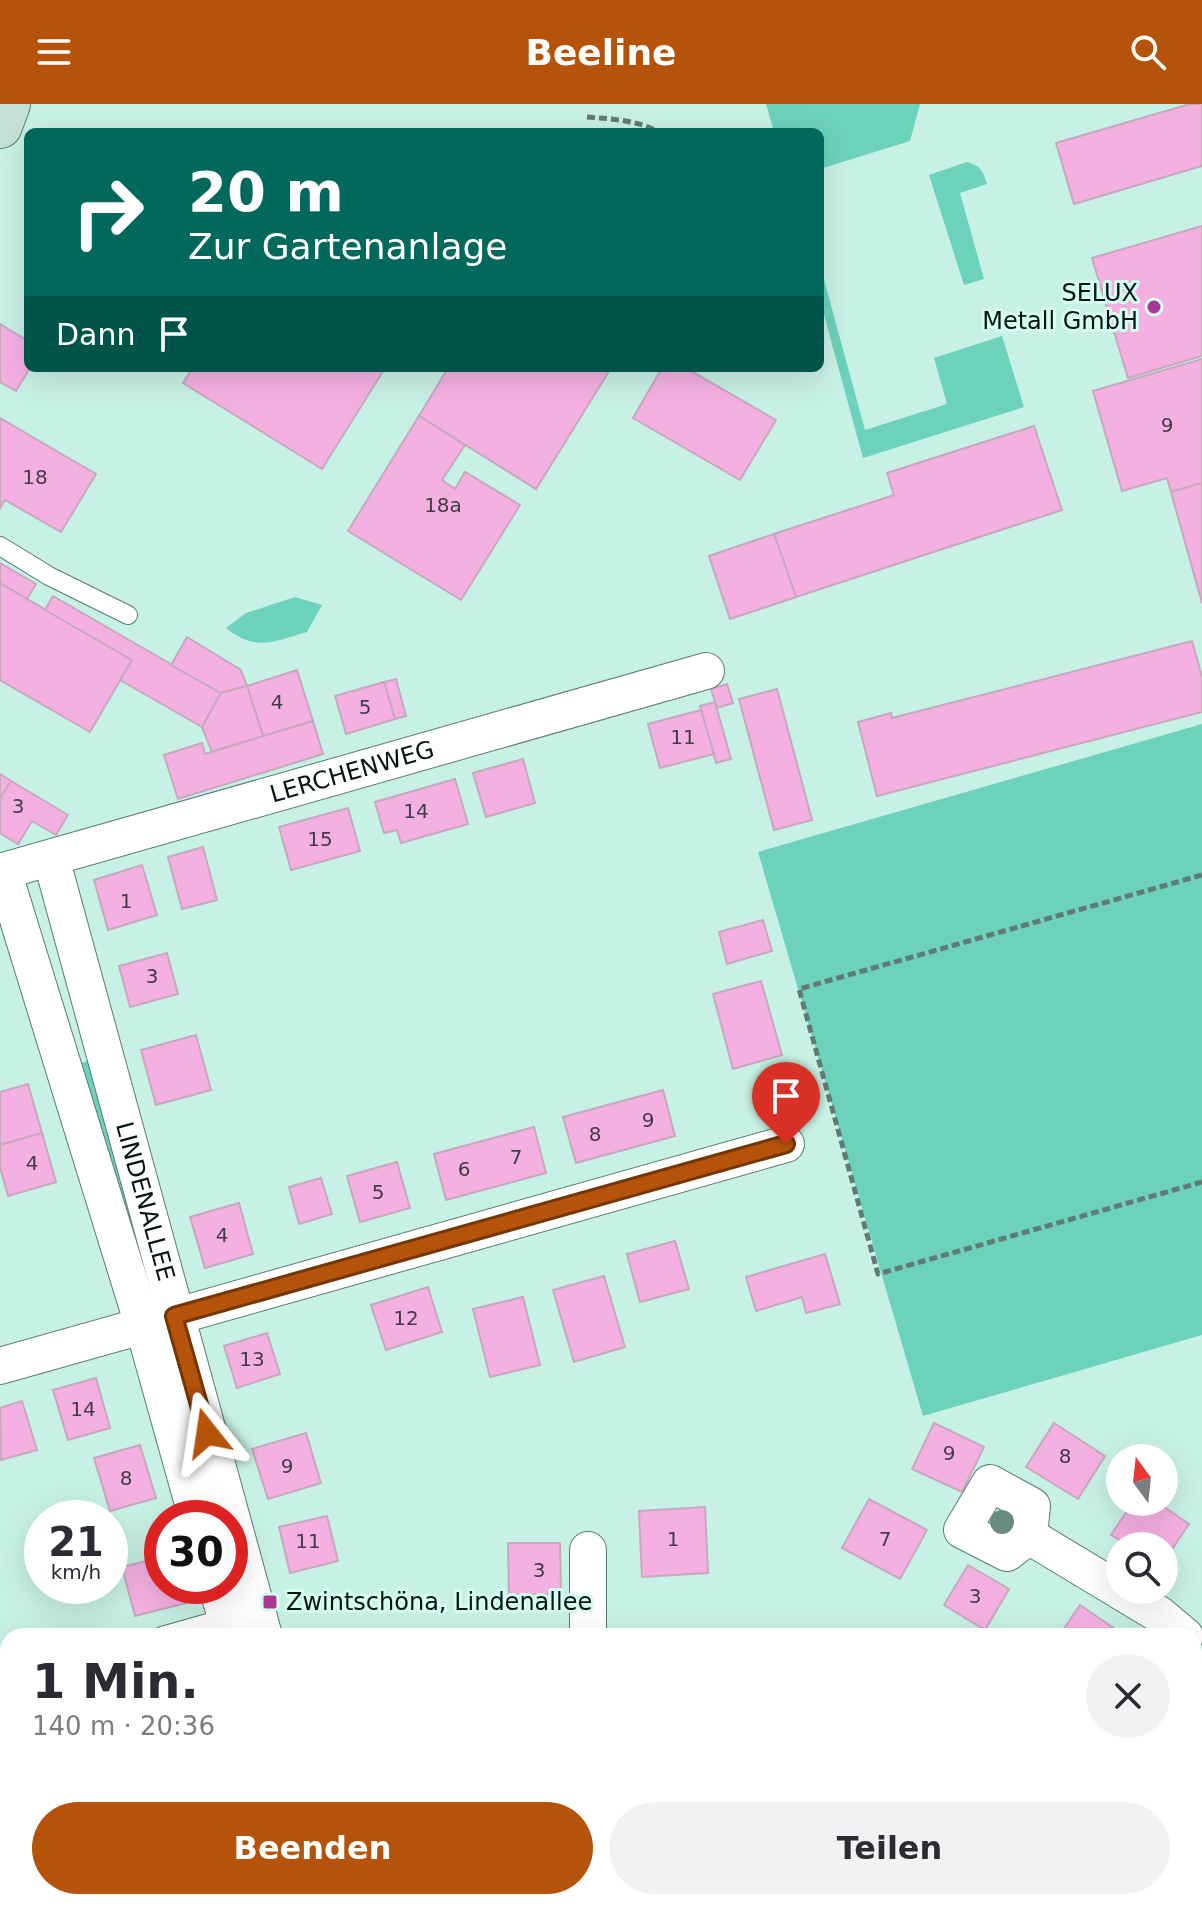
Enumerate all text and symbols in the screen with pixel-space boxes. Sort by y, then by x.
icon: menu [32,30,76,74]
icon: search [1126,30,1170,74]
text: Beeline [526,32,677,73]
text: 20 m [188,159,344,224]
icon: right [56,160,160,264]
text: Zur Gartenanlage [188,226,508,267]
place label: SELUX Metall GmbH [982,279,1138,335]
marker: SELUX Metall GmbH [1145,298,1163,316]
icon: arrive [152,312,196,356]
text: Dann [56,317,136,352]
house number: 9 [1161,413,1173,437]
house number: 18 [22,465,48,489]
house number: 18a [424,493,462,517]
house number: 4 [271,690,283,714]
house number: 5 [359,695,371,719]
house number: 11 [670,725,696,749]
street label: LERCHENWEG [267,735,437,808]
house number: 3 [12,794,24,818]
house number: 14 [403,799,429,823]
house number: 15 [307,827,333,851]
house number: 1 [120,889,132,913]
house number: 3 [146,964,158,988]
pin [752,1062,820,1144]
icon: arrive [764,1074,808,1118]
house number: 9 [642,1108,654,1132]
street label: LINDENALLEE [110,1119,180,1284]
house number: 8 [589,1122,601,1146]
house number: 7 [510,1145,522,1169]
house number: 4 [26,1151,38,1175]
house number: 6 [458,1157,470,1181]
house number: 5 [372,1180,384,1204]
house number: 4 [216,1223,228,1247]
house number: 12 [393,1306,419,1330]
house number: 13 [239,1347,265,1371]
position arrow [165,1391,249,1475]
house number: 14 [70,1397,96,1421]
house number: 9 [943,1441,955,1465]
house number: 8 [1059,1444,1071,1468]
north arrow [1106,1444,1178,1516]
map controls [1106,1444,1178,1604]
house number: 9 [281,1454,293,1478]
house number: 8 [120,1466,132,1490]
speed limit sign: 30 [144,1500,248,1604]
text: 21 [48,1519,104,1565]
house number: 1 [667,1527,679,1551]
house number: 7 [879,1527,891,1551]
house number: 11 [295,1529,321,1553]
button: search [1106,1532,1178,1604]
house number: 3 [533,1558,545,1582]
text: km/h [51,1560,101,1584]
house number: 3 [969,1584,981,1608]
place label: Zwintschöna, Lindenallee [286,1588,592,1616]
marker: Zwintschöna, Lindenallee [261,1593,279,1611]
text: 1 Min. [32,1653,199,1709]
button: close [1086,1654,1170,1738]
text: 140 m · 20:36 [32,1711,215,1741]
button: Beenden [32,1802,593,1894]
button: Teilen [609,1802,1170,1894]

